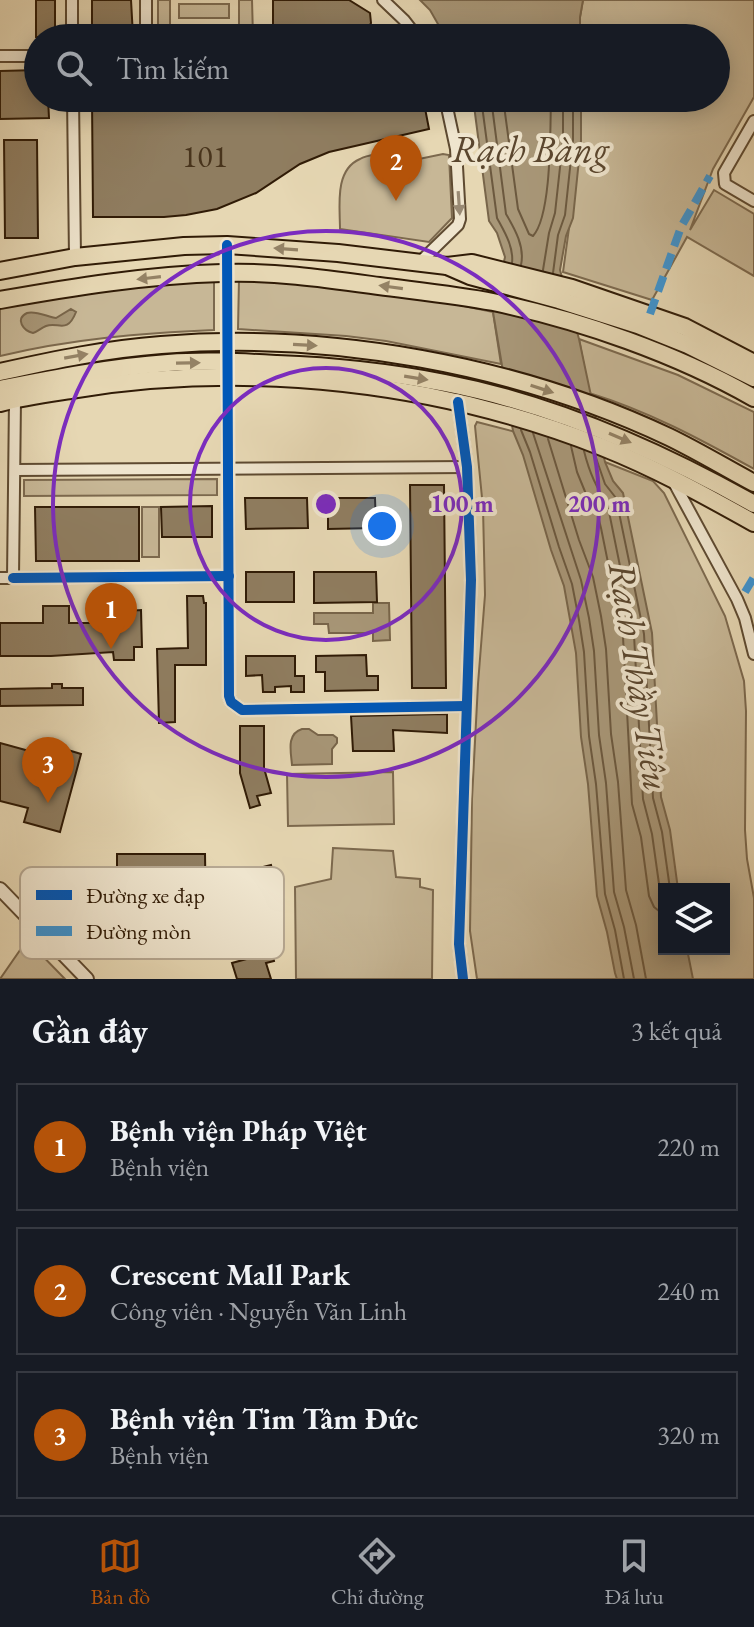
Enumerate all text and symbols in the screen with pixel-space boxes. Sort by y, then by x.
search box [24,24,730,112]
icon: search [52,46,96,90]
text: Tìm kiếm [116,49,229,88]
water label: Rạch Bàng [451,124,610,173]
house number: 101 [182,135,228,177]
pin: 2 [370,135,422,201]
one-way arrow [453,191,466,216]
one-way arrow [273,242,298,255]
one-way arrow [136,272,161,285]
one-way arrow [378,281,403,294]
one-way arrow [293,339,318,352]
one-way arrow [64,349,89,361]
one-way arrow [176,356,201,369]
one-way arrow [404,372,429,385]
one-way arrow [531,383,555,395]
one-way arrow [608,431,632,444]
text: 100 m [430,488,494,519]
text: 200 m [567,488,631,519]
centre of rings [312,490,340,518]
your location [362,506,402,546]
water label: Rạch Thầy Tiêu [598,558,682,794]
pin: 1 [85,583,137,649]
pin: 3 [22,737,74,803]
legend [20,867,284,959]
text: Đường xe đạp [86,881,205,910]
map controls [658,883,730,955]
button: layers [658,883,730,955]
text: Đường mòn [86,917,192,946]
text: Gần đây [32,1009,148,1053]
text: 3 kết quả [631,1014,722,1048]
text: Bệnh viện Pháp Việt [110,1111,367,1150]
text: 1 [53,1130,67,1164]
text: 220 m [657,1130,720,1164]
text: Bệnh viện [110,1150,209,1184]
text: Crescent Mall Park [110,1255,350,1294]
text: 2 [53,1274,67,1308]
text: 240 m [657,1274,720,1308]
text: Công viên · Nguyễn Văn Linh [110,1294,407,1328]
text: Bệnh viện Tim Tâm Đức [110,1399,418,1438]
text: 3 [53,1418,67,1452]
text: 320 m [657,1418,720,1452]
text: Bệnh viện [110,1438,209,1472]
tab: Bản đồ [90,1534,150,1611]
tab: Chỉ đường [331,1534,424,1611]
tab: Đã lưu [605,1534,664,1611]

